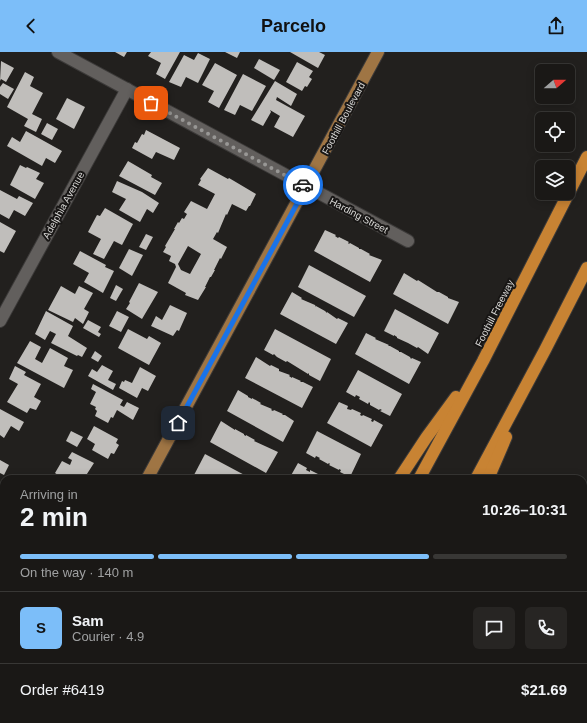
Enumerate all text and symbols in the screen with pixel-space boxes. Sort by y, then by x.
icon: back [20,15,42,37]
icon: share [545,15,567,37]
text: Parcelo [261,16,326,36]
north arrow [535,64,575,104]
map controls [535,64,575,200]
street label: Foothill Boulevard [320,80,367,156]
pin [134,86,168,120]
icon: bag [140,92,162,114]
button: locate [535,112,575,152]
button: layers [535,160,575,200]
courier [283,165,323,205]
street label: Adelphia Avenue [40,169,87,241]
icon: car [292,174,314,196]
street label: Harding Street [328,195,390,236]
street label: Foothill Freeway [473,278,516,348]
pin [161,406,195,440]
icon: home [167,412,189,434]
text: Arriving in [20,487,78,502]
text: 10:26–10:31 [482,501,567,518]
text: 2 min [20,502,88,532]
text: On the way · 140 m [20,565,133,580]
button: chat [473,607,515,649]
button: phone [525,607,567,649]
text: Sam [72,612,104,629]
text: S [36,619,46,636]
text: Courier · 4.9 [72,629,144,644]
text: Order #6419 [20,681,104,698]
text: $21.69 [521,681,567,698]

